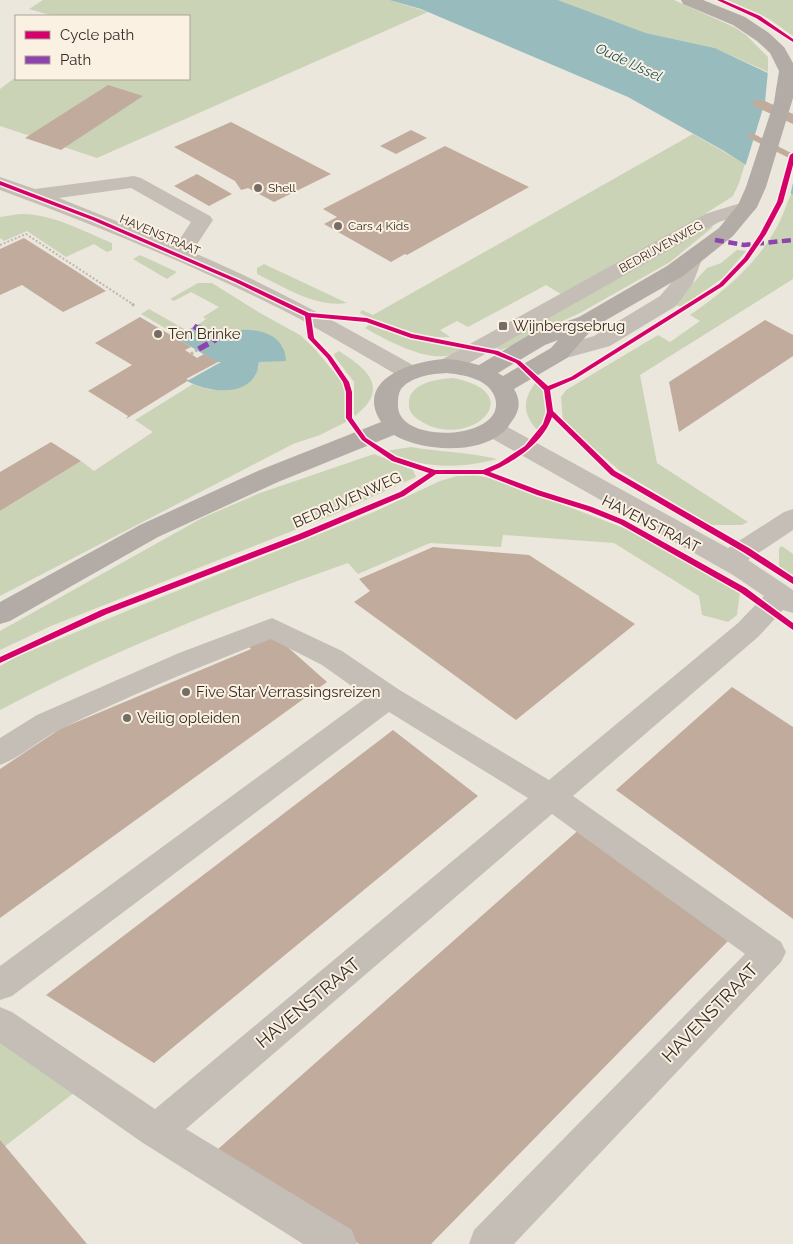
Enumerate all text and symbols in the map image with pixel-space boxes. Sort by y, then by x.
legend [15,15,190,80]
text: Cycle path [60,26,134,44]
water label: Oude IJssel [593,40,665,85]
text: Path [60,51,91,69]
place label: Shell [268,181,297,195]
marker: Shell [252,182,264,194]
street label: HAVENSTRAAT [118,212,203,259]
street label: BEDRIJVENWEG [617,218,705,276]
place label: Cars 4 Kids [348,219,409,233]
marker: Cars 4 Kids [332,220,344,232]
place label: Wijnbergsebrug [513,317,625,335]
marker: Wijnbergsebrug [497,320,509,332]
place label: Ten Brinke [168,325,241,343]
marker: Ten Brinke [152,328,164,340]
street label: BEDRIJVENWEG [290,468,404,532]
street label: HAVENSTRAAT [599,492,703,556]
place label: Five Star Verrassingsreizen [196,683,380,701]
marker: Five Star Verrassingsreizen [180,686,192,698]
place label: Veilig opleiden [137,709,240,727]
marker: Veilig opleiden [121,712,133,724]
street label: HAVENSTRAAT [251,953,364,1052]
street label: HAVENSTRAAT [657,959,762,1066]

